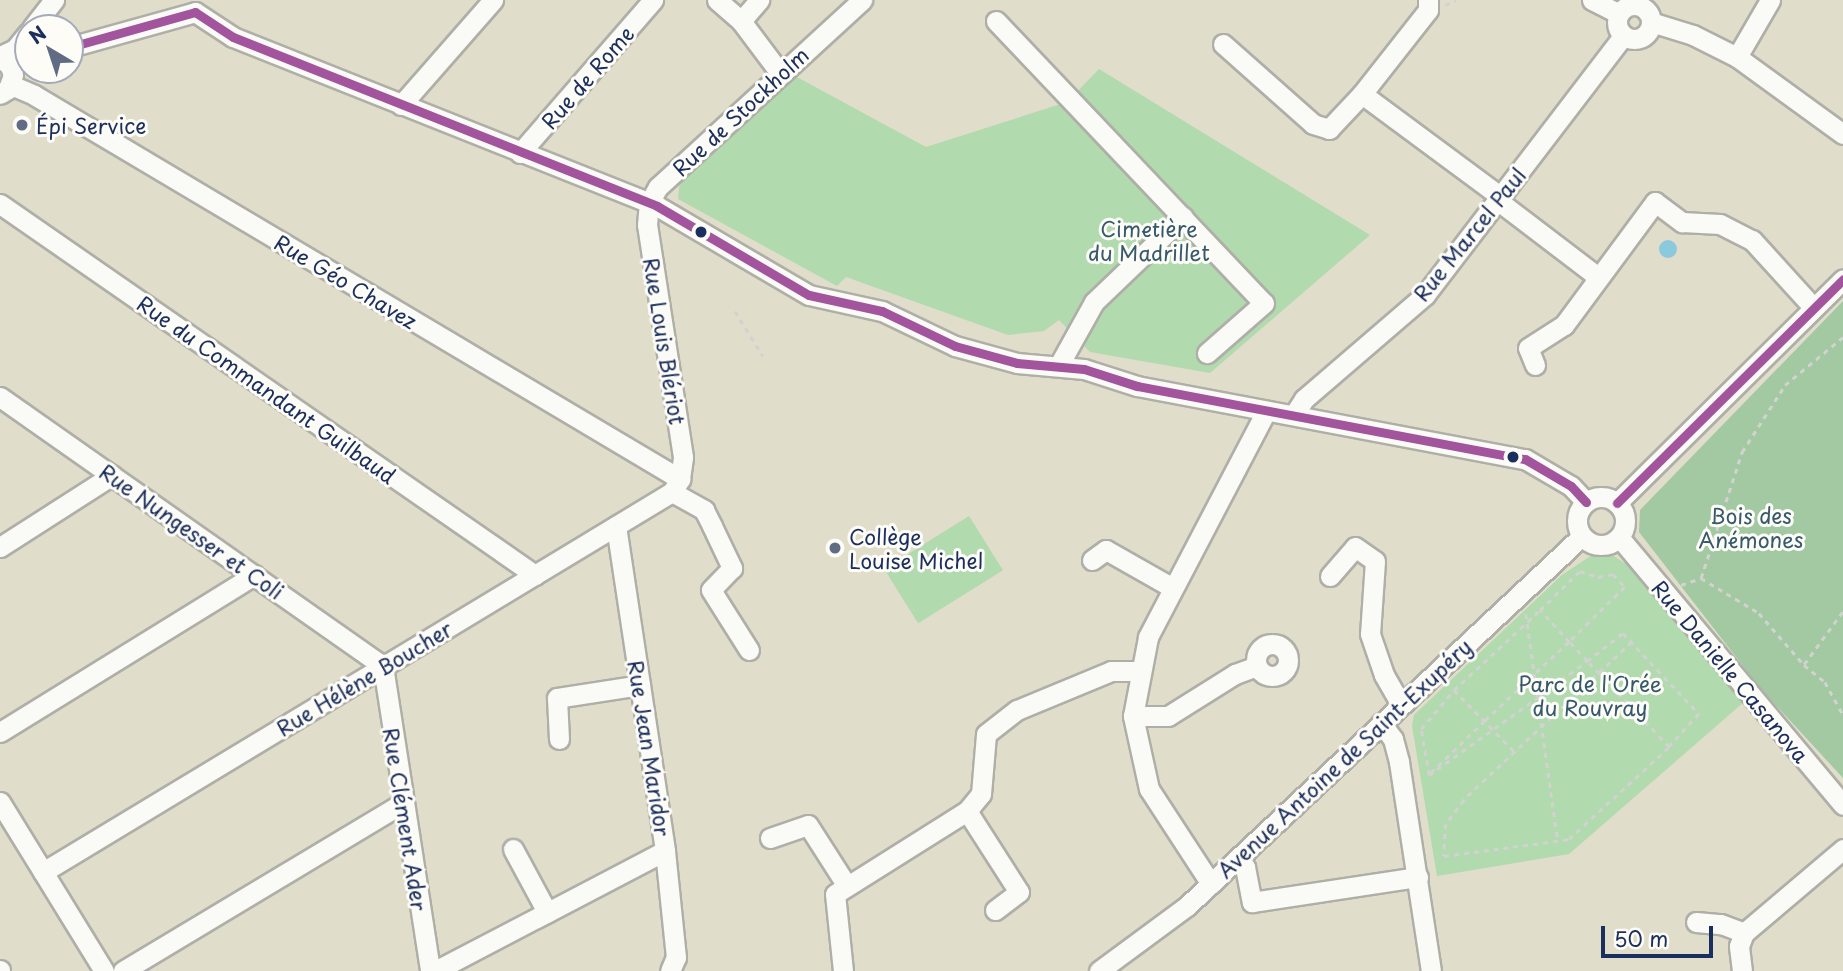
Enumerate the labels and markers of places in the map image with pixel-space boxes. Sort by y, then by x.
place label: Épi Service [36,112,145,138]
marker: Épi Service [14,117,30,133]
unlabelled marker [694,225,708,239]
unlabelled marker [1506,450,1520,464]
place label: Collège Louise Michel [849,523,983,573]
marker: Collège Louise Michel [827,540,843,556]

